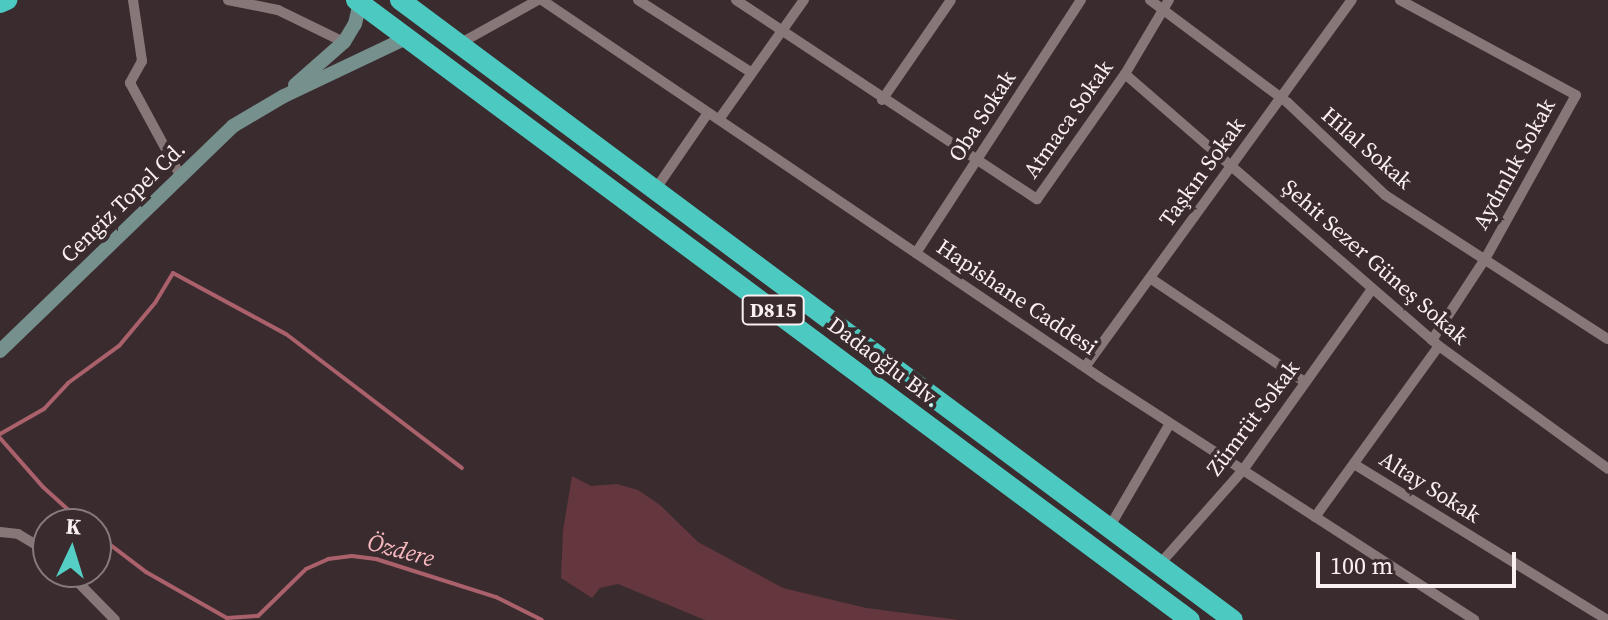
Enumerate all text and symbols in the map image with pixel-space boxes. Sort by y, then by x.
street label: Atmaca Sokak [1018,55,1118,183]
street label: Oba Sokak [943,66,1021,166]
street label: Aydınlık Sokak [1467,94,1561,234]
street label: Hilal Sokak [1316,101,1418,195]
street label: Taşkın Sokak [1154,112,1250,232]
street label: Cengiz Topel Cd. [55,136,191,268]
street label: Şehit Sezer Güneş Sokak [1277,174,1473,350]
street label: Hapishane Caddesi [932,234,1102,360]
road number: D815 [741,294,805,326]
street label: Dadaoğlu Blv. [823,311,945,413]
street label: Zümrüt Sokak [1201,355,1305,481]
street label: Altay Sokak [1375,446,1485,528]
north arrow [32,508,112,588]
text: K [65,511,82,542]
water label: Özdere [364,527,438,573]
scale bar [1320,536,1520,586]
text: 100 m [1330,549,1393,582]

